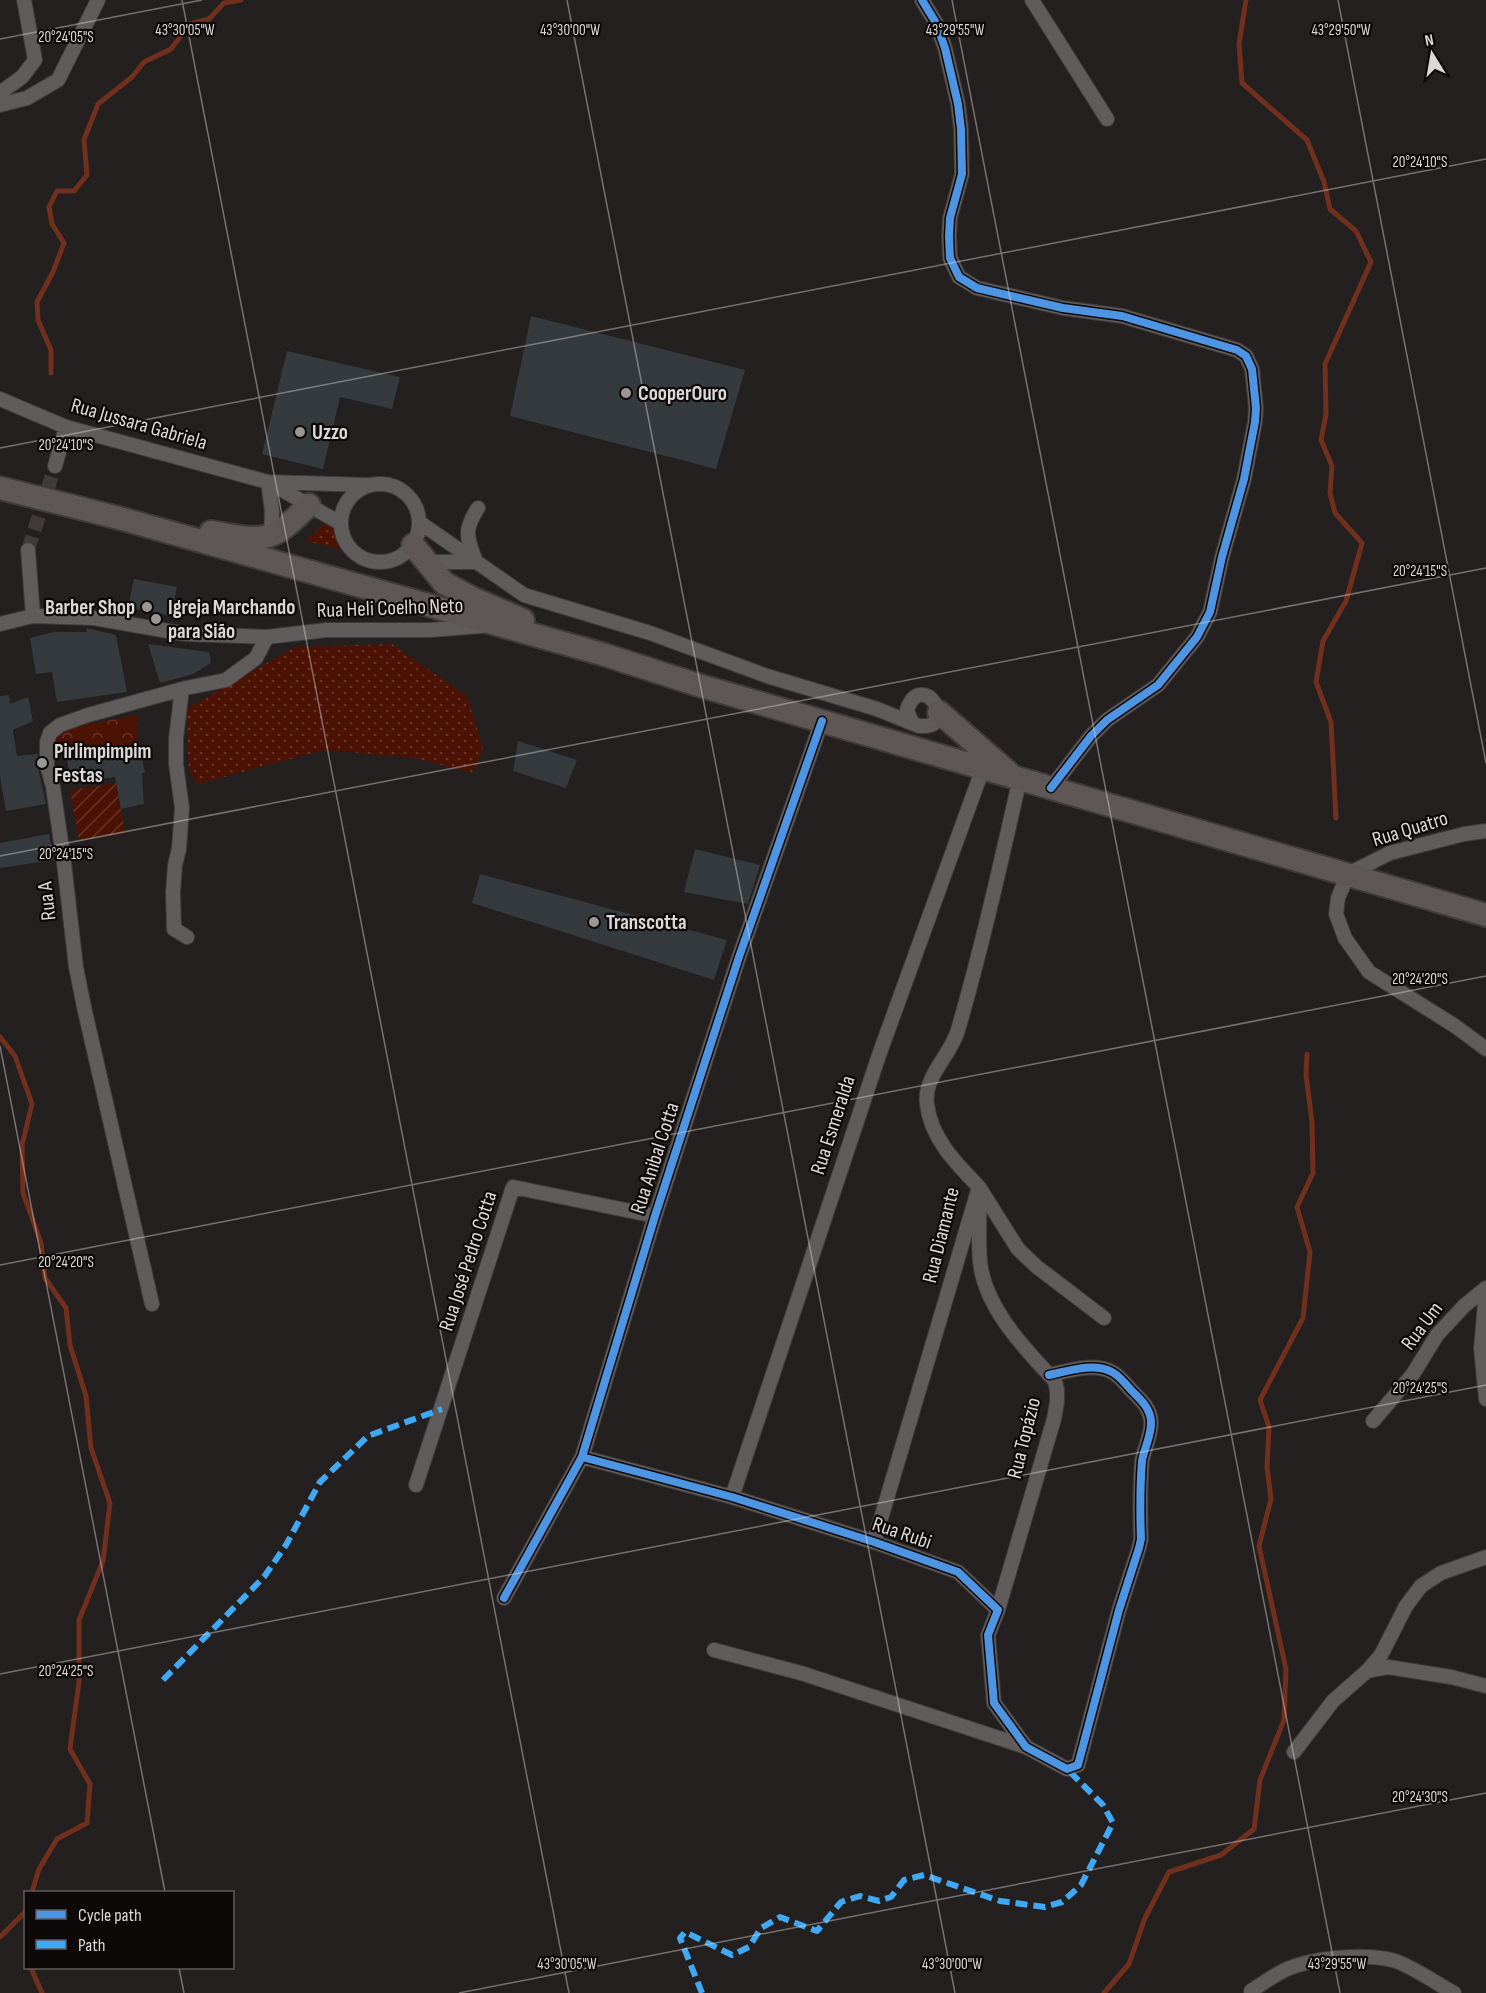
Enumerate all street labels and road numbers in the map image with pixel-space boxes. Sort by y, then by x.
street label: Rua Jussara Gabriela [68,393,210,455]
street label: Rua Heli Coelho Neto [316,593,464,623]
street label: Rua Quatro [1369,806,1451,852]
street label: Rua A [32,879,61,922]
street label: Rua Esmeralda [805,1072,861,1178]
street label: Rua Anibal Cotta [625,1099,685,1217]
street label: Rua Diamante [917,1185,965,1285]
street label: Rua José Pedro Cotta [434,1188,502,1334]
street label: Rua Um [1396,1297,1448,1355]
street label: Rua Topázio [1002,1395,1046,1481]
street label: Rua Rubi [869,1511,935,1555]

